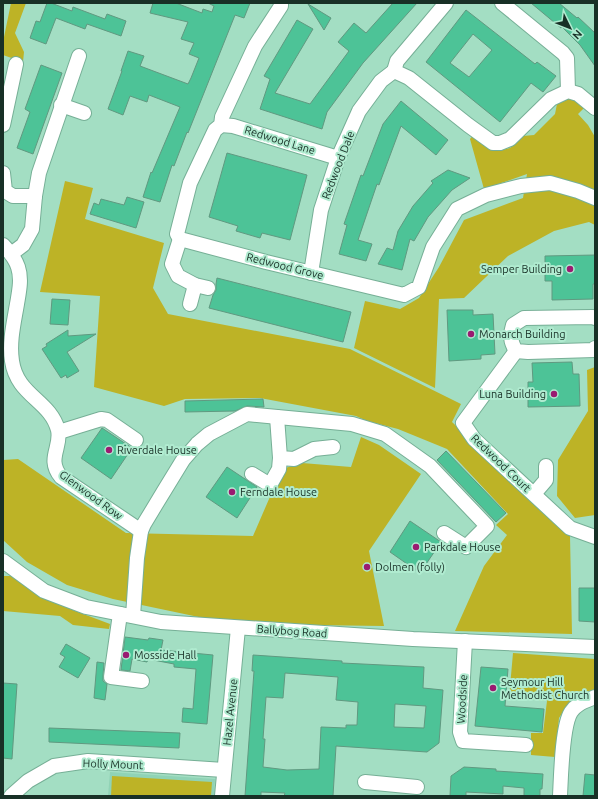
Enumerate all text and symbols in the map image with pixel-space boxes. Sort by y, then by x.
north arrow [550,8,590,48]
text: N [570,28,585,42]
street label: Redwood Lane [243,124,317,156]
street label: Redwood Dale [319,129,357,201]
street label: Redwood Grove [245,251,325,281]
place label: Semper Building [481,263,562,275]
marker: Semper Building [565,264,575,274]
place label: Monarch Building [479,328,566,340]
marker: Monarch Building [466,329,476,339]
place label: Luna Building [479,388,546,400]
marker: Luna Building [549,389,559,399]
street label: Redwood Court [469,432,534,495]
place label: Riverdale House [117,444,197,456]
marker: Riverdale House [104,445,114,455]
street label: Glenwood Row [57,468,125,522]
place label: Ferndale House [240,486,317,498]
marker: Ferndale House [227,487,237,497]
place label: Parkdale House [424,541,500,553]
marker: Parkdale House [411,542,421,552]
place label: Dolmen (folly) [375,561,445,574]
marker: Dolmen (folly) [362,562,372,572]
street label: Ballybog Road [256,623,328,639]
place label: Mosside Hall [134,649,196,661]
marker: Mosside Hall [121,650,131,660]
street label: Woodside [455,674,469,724]
place label: Seymour Hill Methodist Church [501,676,589,701]
street label: Hazel Avenue [221,678,239,746]
marker: Seymour Hill Methodist Church [488,683,498,693]
street label: Holly Mount [83,757,144,771]

